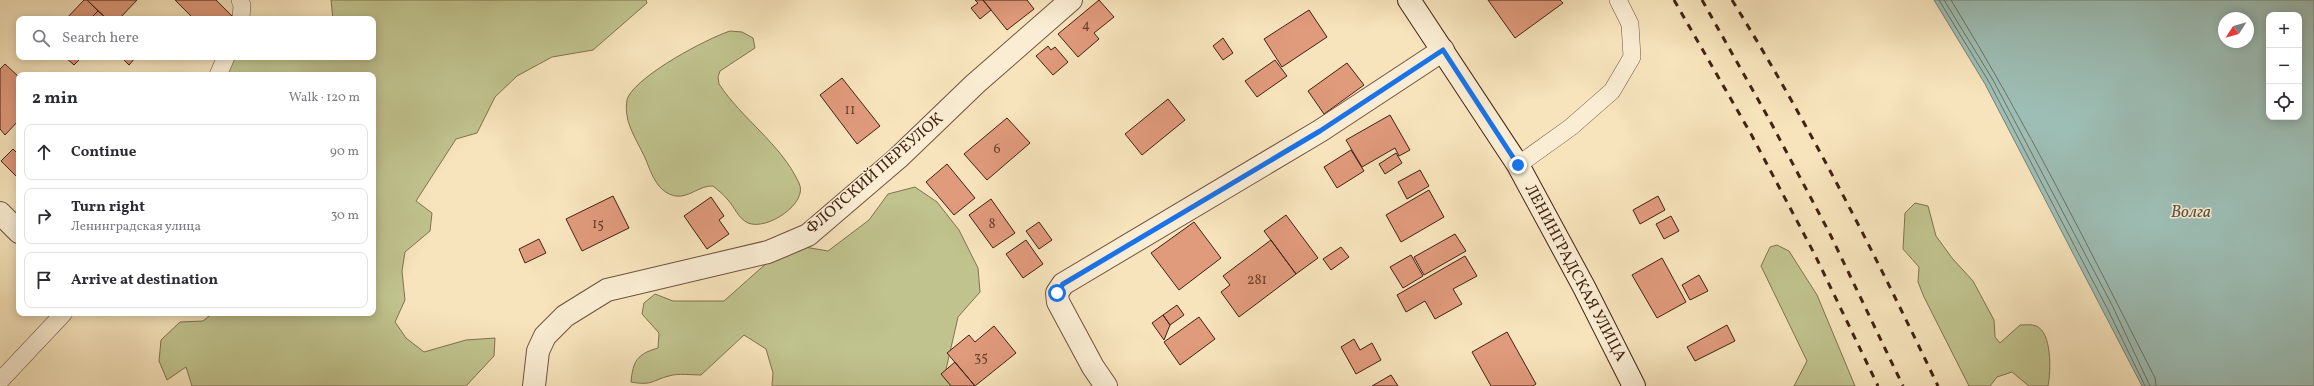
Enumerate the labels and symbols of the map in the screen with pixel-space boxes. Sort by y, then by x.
north arrow [2218,12,2254,48]
house number: 4 [1082,16,1090,35]
house number: 11 [845,101,855,120]
street label: ФЛОТСКИЙ ПЕРЕУЛОК [802,108,948,240]
house number: 6 [993,140,1001,159]
route end [1509,156,1527,174]
street label: ЛЕНИНГРАДСКАЯ УЛИЦА [1519,180,1631,366]
water label: Волга [2171,201,2211,224]
house number: 15 [592,215,604,234]
house number: 8 [988,215,996,234]
house number: 281 [1247,271,1267,290]
route start [1048,284,1066,302]
house number: 35 [974,348,988,367]

